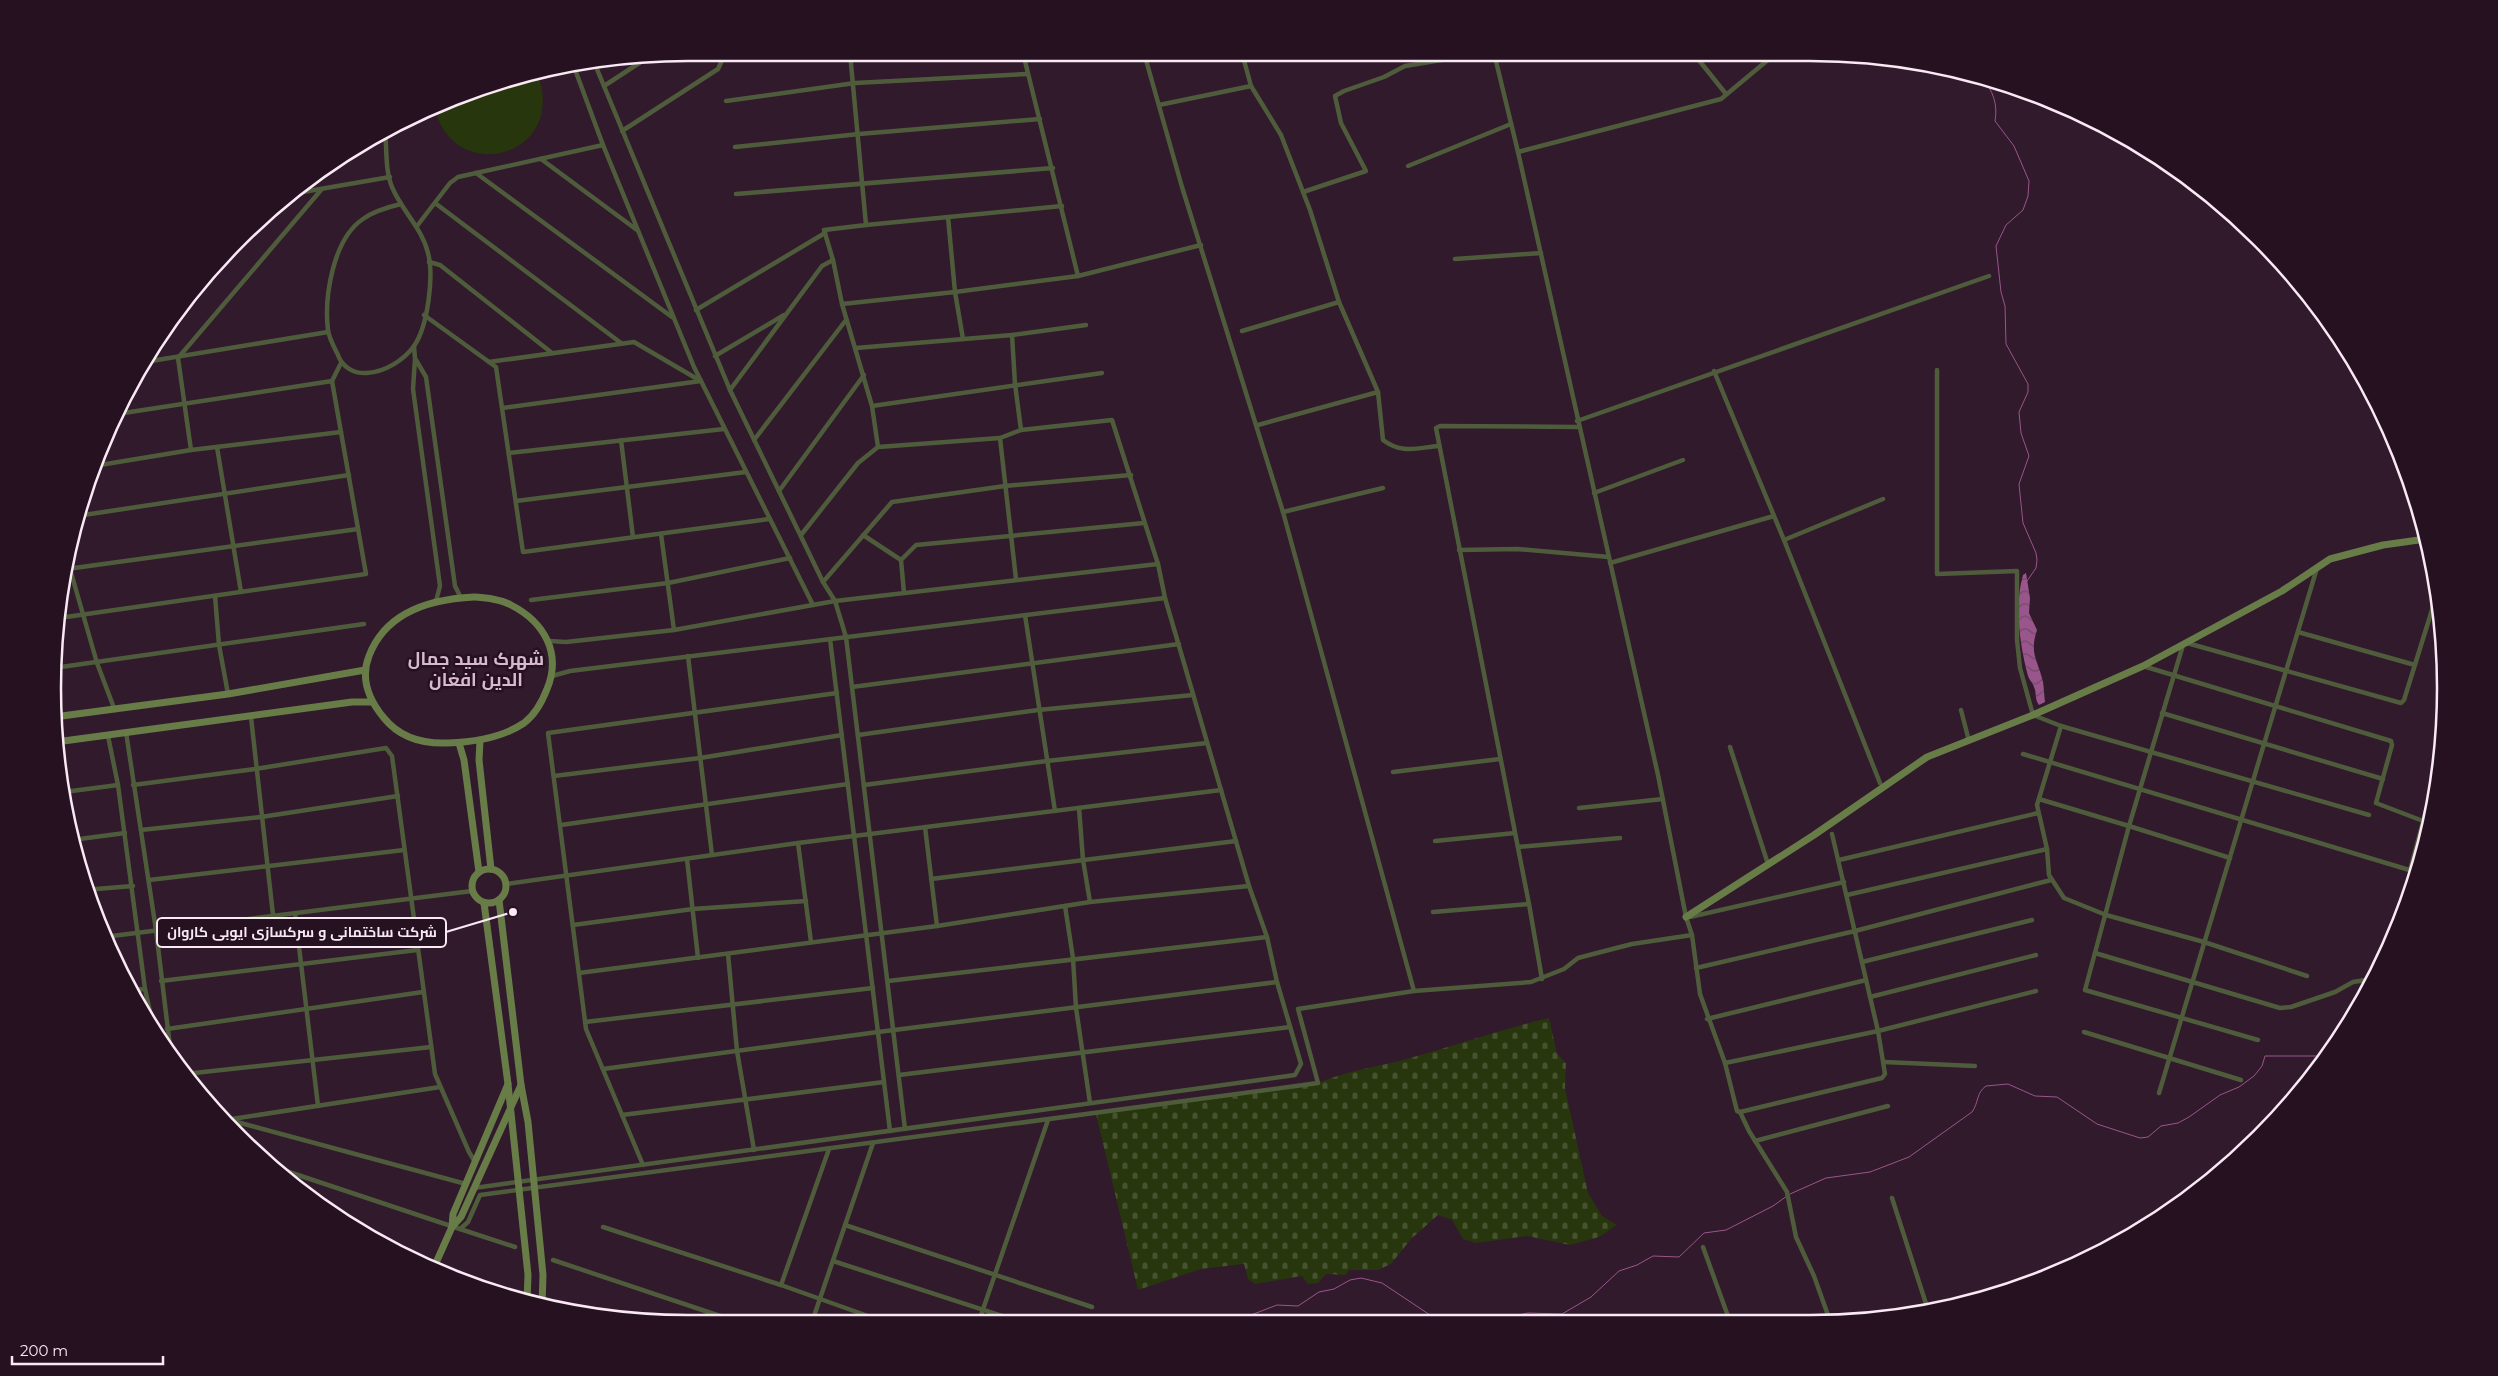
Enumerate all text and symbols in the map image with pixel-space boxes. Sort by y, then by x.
district label: شهرک سید جمال الدین افغان [408,648,544,691]
callout: شرکت ساختمانی و سرکسازی ایوبی کاروان [157,918,446,947]
text: شرکت ساختمانی و سرکسازی ایوبی کاروان [167,923,437,941]
scale bar [12,1334,164,1366]
text: 200 m [20,1341,68,1360]

